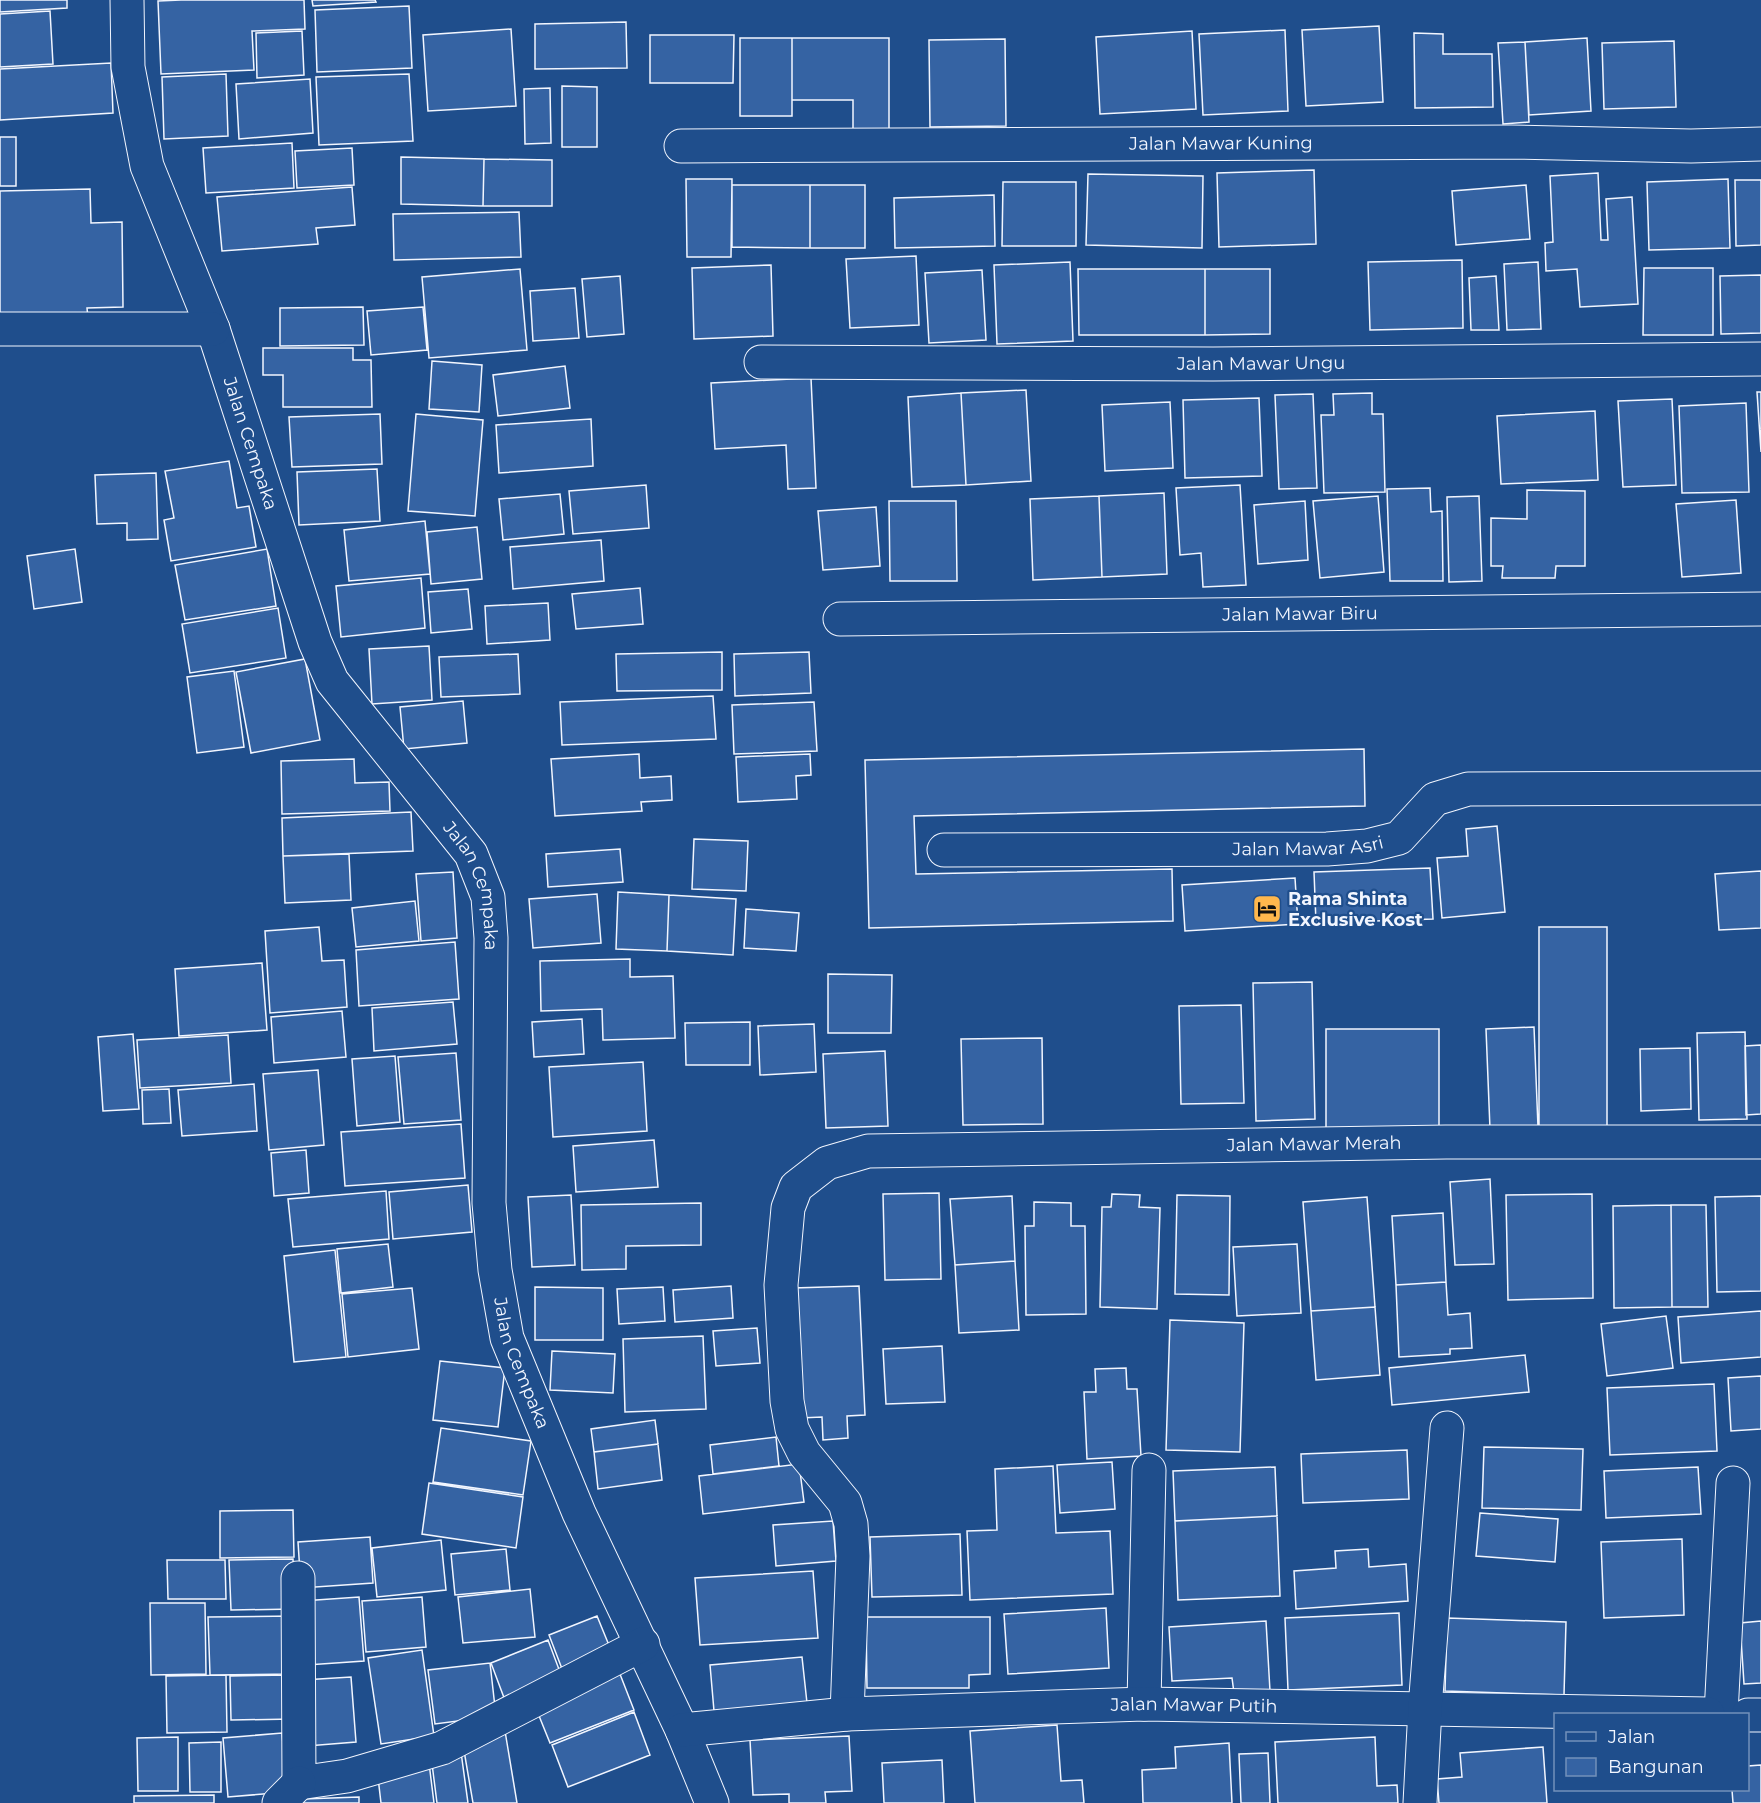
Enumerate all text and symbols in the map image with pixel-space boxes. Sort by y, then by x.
street label: Jalan Mawar Kuning [1128,132,1313,155]
street label: Jalan Mawar Ungu [1176,352,1345,375]
street label: Jalan Cempaka [218,373,282,513]
street label: Jalan Mawar Biru [1221,602,1378,626]
street label: Jalan Cempaka [438,816,502,951]
street label: Jalan Mawar Asri [1231,831,1386,860]
place label: Rama Shinta Exclusive Kost [1288,888,1423,931]
hotel icon: Rama Shinta Exclusive Kost [1251,893,1283,925]
street label: Jalan Mawar Merah [1225,1132,1402,1156]
street label: Jalan Cempaka [489,1295,554,1432]
street label: Jalan Mawar Putih [1109,1693,1278,1717]
legend [1554,1713,1749,1791]
text: Jalan [1607,1726,1655,1748]
text: Bangunan [1608,1756,1704,1778]

